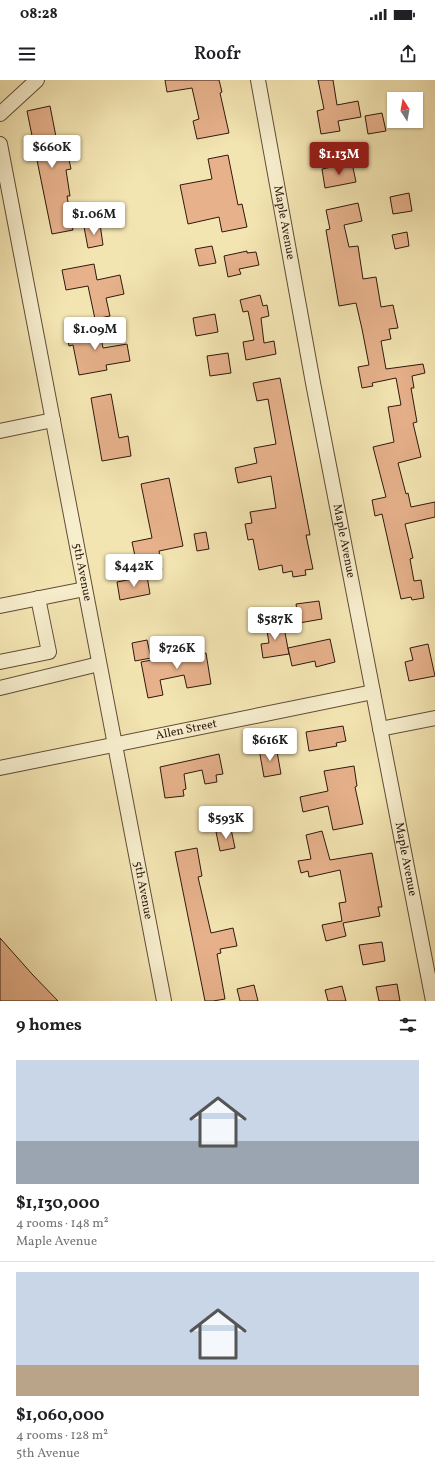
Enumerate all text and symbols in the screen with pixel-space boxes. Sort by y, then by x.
text: 08:28 [20,4,58,25]
text: Roofr [194,42,241,67]
icon: menu [16,43,38,65]
icon: share [397,43,419,65]
north arrow [387,92,423,128]
map controls [387,92,423,128]
pin: $660K [24,135,80,169]
text: $660K [33,139,71,157]
pin: $1.13M [306,142,372,176]
text: $1.13M [319,146,359,164]
street label: Maple Avenue [269,184,299,261]
pin: $1.06M [61,202,127,236]
text: $1.06M [72,206,116,224]
pin: $1.09M [62,317,128,351]
text: $1.09M [73,321,117,339]
street label: Maple Avenue [329,503,359,580]
street label: 5th Avenue [69,542,95,603]
pin: $442K [106,554,162,588]
text: $442K [114,558,154,576]
pin: $587K [247,607,303,641]
text: $587K [257,611,293,629]
pin: $726K [149,636,205,670]
text: $726K [159,640,195,658]
street label: Allen Street [154,716,218,744]
pin: $616K [242,728,298,762]
text: $616K [252,732,288,750]
pin: $593K [198,806,254,840]
text: $593K [208,810,244,828]
street label: Maple Avenue [390,821,421,898]
street label: 5th Avenue [129,860,156,921]
text: 9 homes [16,1014,82,1037]
icon: filters [397,1014,419,1036]
icon: home [182,1086,254,1158]
text: $1,130,000 [16,1192,100,1215]
text: 4 rooms · 148 m² [16,1215,109,1233]
text: Maple Avenue [16,1233,97,1251]
icon: home [182,1298,254,1370]
text: $1,060,000 [16,1404,104,1427]
text: 4 rooms · 128 m² [16,1427,108,1445]
text: 5th Avenue [16,1445,80,1463]

